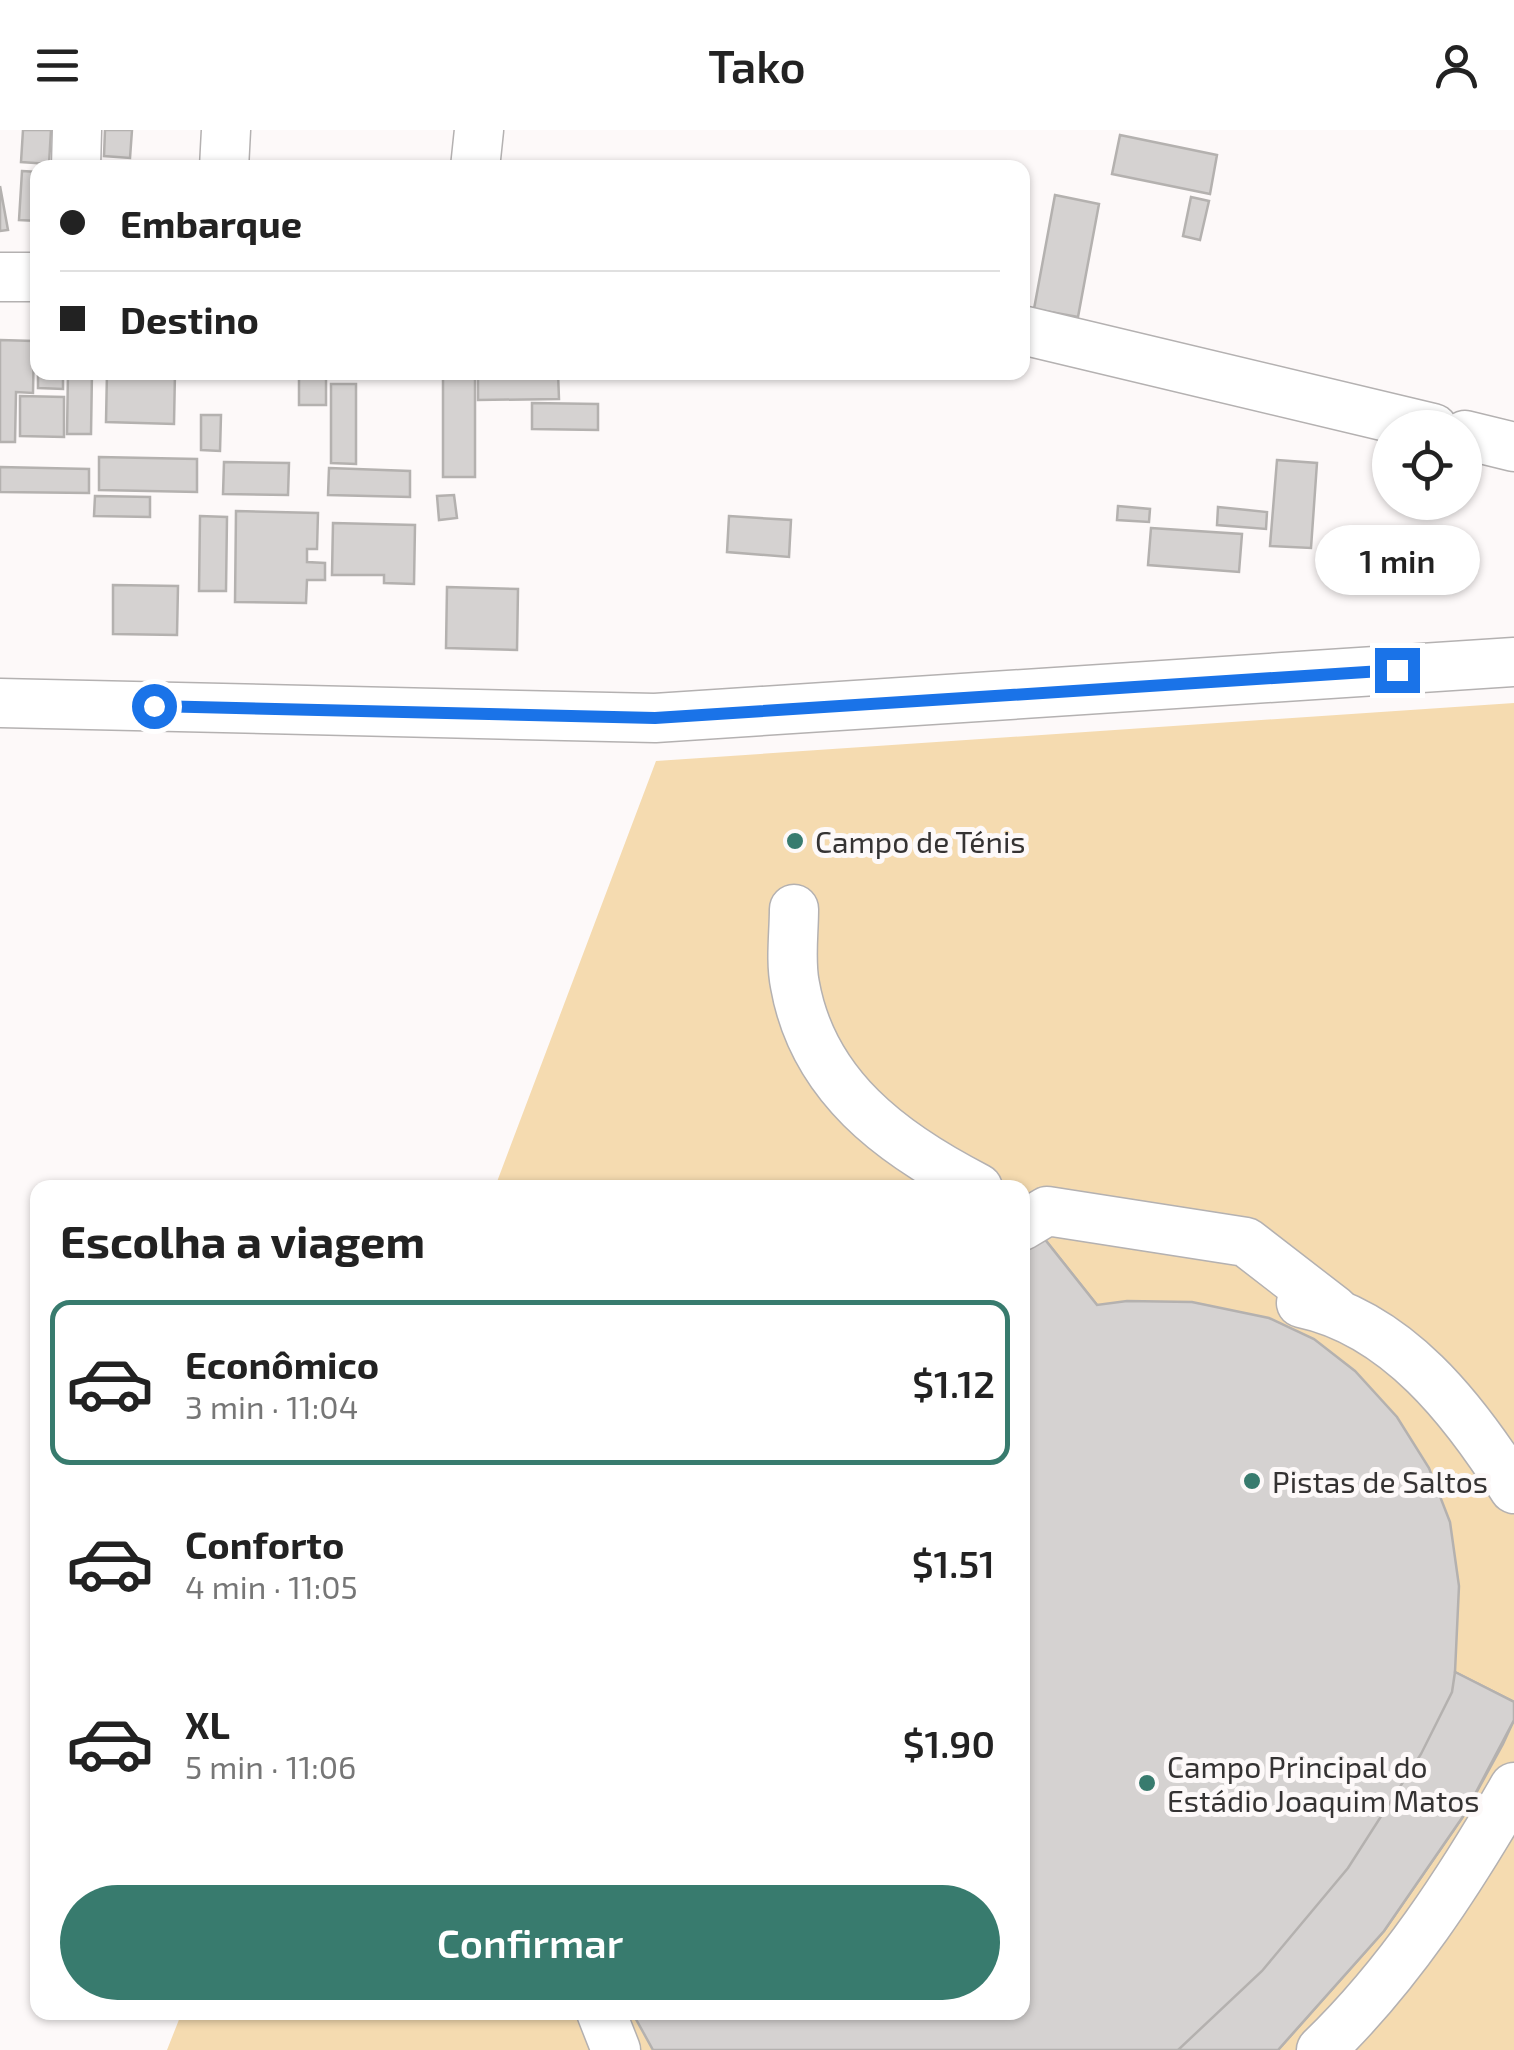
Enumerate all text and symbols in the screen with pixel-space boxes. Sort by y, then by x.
icon: menu [30,38,85,93]
text: Tako [708,38,806,92]
icon: person [1429,38,1484,93]
text: Embarque [120,200,302,246]
text: Destino [120,296,259,342]
map controls [1372,410,1482,520]
button: locate [1372,410,1482,520]
callout: 1 min [1314,525,1480,595]
text: 1 min [1360,541,1435,579]
route end [1375,648,1420,693]
route start [132,684,177,729]
place label: Campo de Ténis [815,823,1026,859]
marker: Campo de Ténis [784,830,806,852]
text: Escolha a viagem [60,1213,425,1267]
icon: car [65,1338,155,1428]
text: Econômico [185,1341,379,1387]
text: $1.12 [912,1360,995,1406]
text: 3 min · 11:04 [185,1387,358,1425]
place label: Pistas de Saltos [1272,1463,1488,1499]
marker: Pistas de Saltos [1241,1470,1263,1492]
icon: car [65,1518,155,1608]
text: Conforto [185,1521,344,1567]
text: $1.51 [912,1540,995,1586]
text: 4 min · 11:05 [185,1567,358,1605]
icon: car [65,1698,155,1788]
text: XL [185,1701,230,1747]
text: $1.90 [903,1720,995,1766]
text: 5 min · 11:06 [185,1747,356,1785]
place label: Campo Principal do Estádio Joaquim Matos [1167,1748,1480,1818]
marker: Campo Principal do Estádio Joaquim Matos [1136,1772,1158,1794]
button: Confirmar [60,1885,1000,2000]

